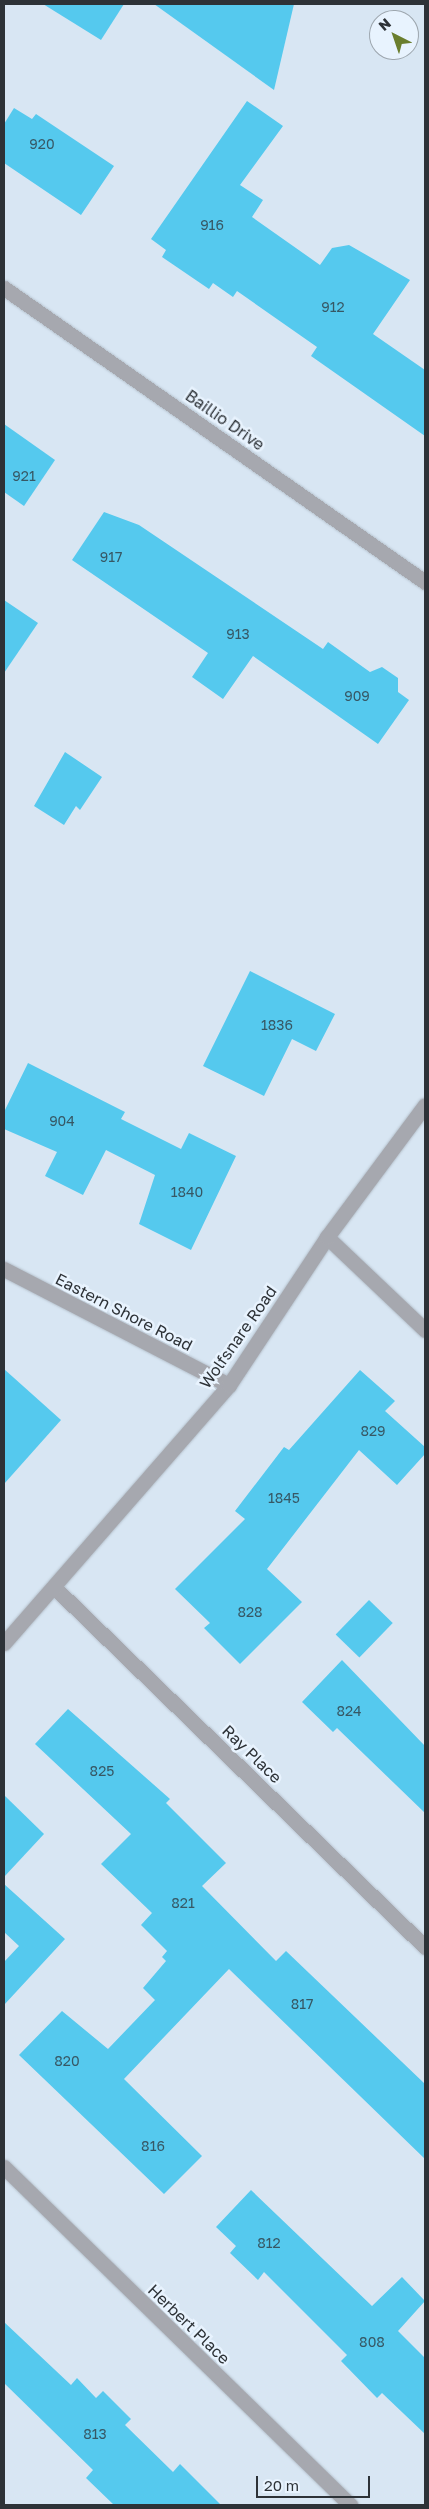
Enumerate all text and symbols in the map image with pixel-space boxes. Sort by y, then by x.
north arrow [369,10,419,60]
text: N [375,14,394,34]
house number: 920 [29,136,55,152]
house number: 916 [200,217,224,233]
house number: 912 [321,299,345,315]
street label: Baillio Drive [182,386,268,454]
house number: 921 [12,468,36,484]
house number: 917 [100,549,122,565]
house number: 913 [226,626,250,642]
house number: 909 [344,688,370,704]
house number: 1836 [261,1017,293,1033]
house number: 904 [49,1113,75,1129]
house number: 1840 [171,1184,203,1200]
street label: Eastern Shore Road [52,1269,196,1355]
street label: Wolfsnare Road [195,1282,281,1392]
house number: 829 [360,1423,386,1439]
house number: 1845 [268,1490,300,1506]
house number: 828 [237,1604,263,1620]
house number: 824 [336,1703,362,1719]
street label: Ray Place [218,1721,286,1787]
house number: 825 [90,1763,114,1779]
house number: 821 [171,1895,195,1911]
house number: 817 [291,1996,313,2012]
house number: 820 [54,2053,80,2069]
house number: 816 [141,2138,165,2154]
house number: 812 [257,2235,281,2251]
street label: Herbert Place [144,2280,234,2368]
house number: 808 [359,2334,385,2350]
house number: 813 [83,2426,107,2442]
scale bar [259,2466,373,2498]
text: 20 m [264,2476,299,2494]

